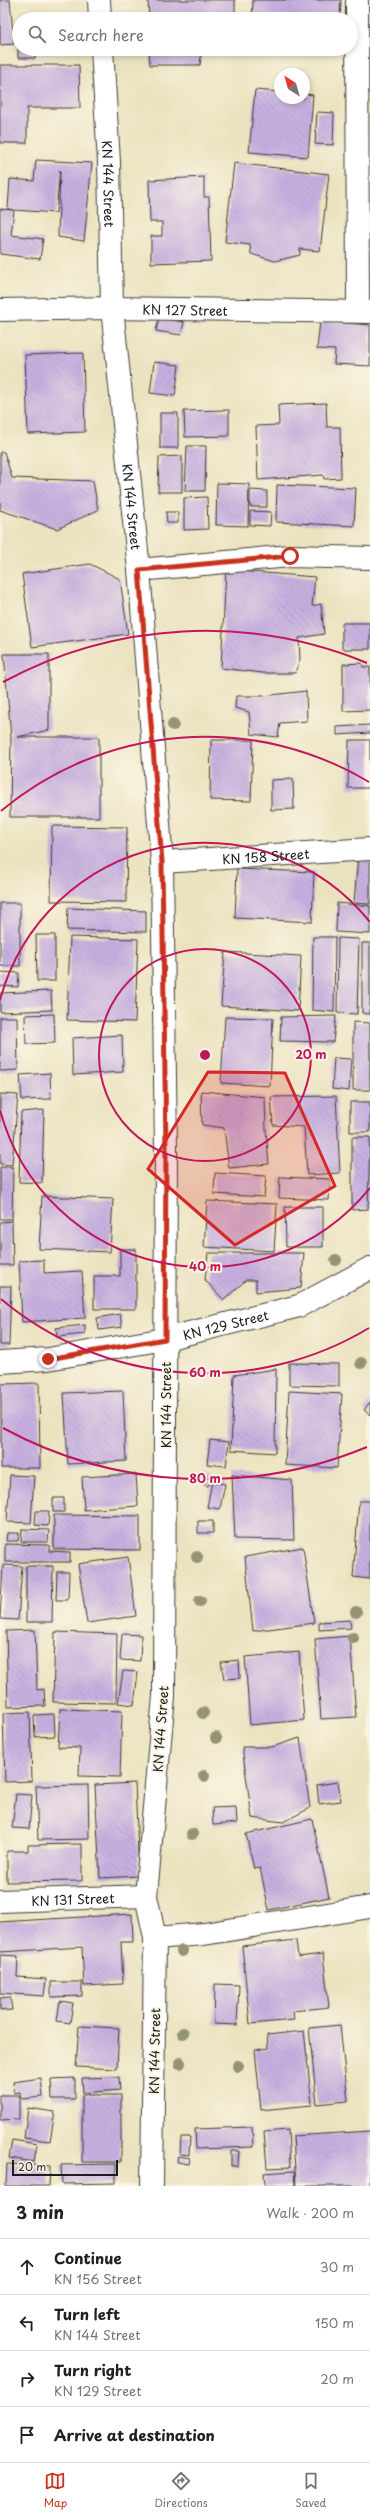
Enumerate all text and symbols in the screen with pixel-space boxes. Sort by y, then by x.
search box [12,12,358,56]
icon: search [26,23,48,45]
text: Search here [58,23,144,46]
north arrow [274,68,310,104]
street label: KN 144 Street [98,140,120,227]
street label: KN 127 Street [142,299,228,319]
street label: KN 144 Street [119,463,146,551]
route start [281,547,299,565]
street label: KN 158 Street [222,843,310,868]
text: 20 m [295,1045,327,1063]
centre of rings [198,1048,212,1062]
text: 40 m [189,1257,221,1275]
street label: KN 129 Street [181,1304,270,1344]
route end [39,1350,57,1368]
street label: KN 144 Street [156,1362,175,1448]
text: 60 m [189,1363,221,1381]
text: 80 m [189,1469,221,1487]
street label: KN 144 Street [148,1685,172,1773]
street label: KN 131 Street [31,1888,115,1909]
street label: KN 144 Street [144,2008,164,2094]
scale bar [12,2158,118,2177]
text: 20 m [18,2158,46,2175]
text: 3 min [16,2199,64,2225]
text: Walk · 200 m [266,2203,354,2222]
text: Continue [54,2246,122,2269]
icon: ahead [16,2256,38,2278]
text: 30 m [320,2257,354,2276]
text: KN 156 Street [54,2269,142,2288]
text: Turn left [54,2302,120,2325]
icon: left [16,2312,38,2334]
text: 150 m [315,2313,354,2332]
text: KN 144 Street [54,2325,141,2344]
text: Turn right [54,2358,131,2381]
icon: right [16,2368,38,2390]
text: 20 m [320,2369,354,2388]
text: KN 129 Street [54,2381,141,2400]
text: Arrive at destination [54,2423,215,2446]
icon: arrive [16,2424,38,2446]
tab: Map [44,2470,67,2511]
tab: Directions [154,2470,208,2511]
tab: Saved [295,2470,326,2511]

